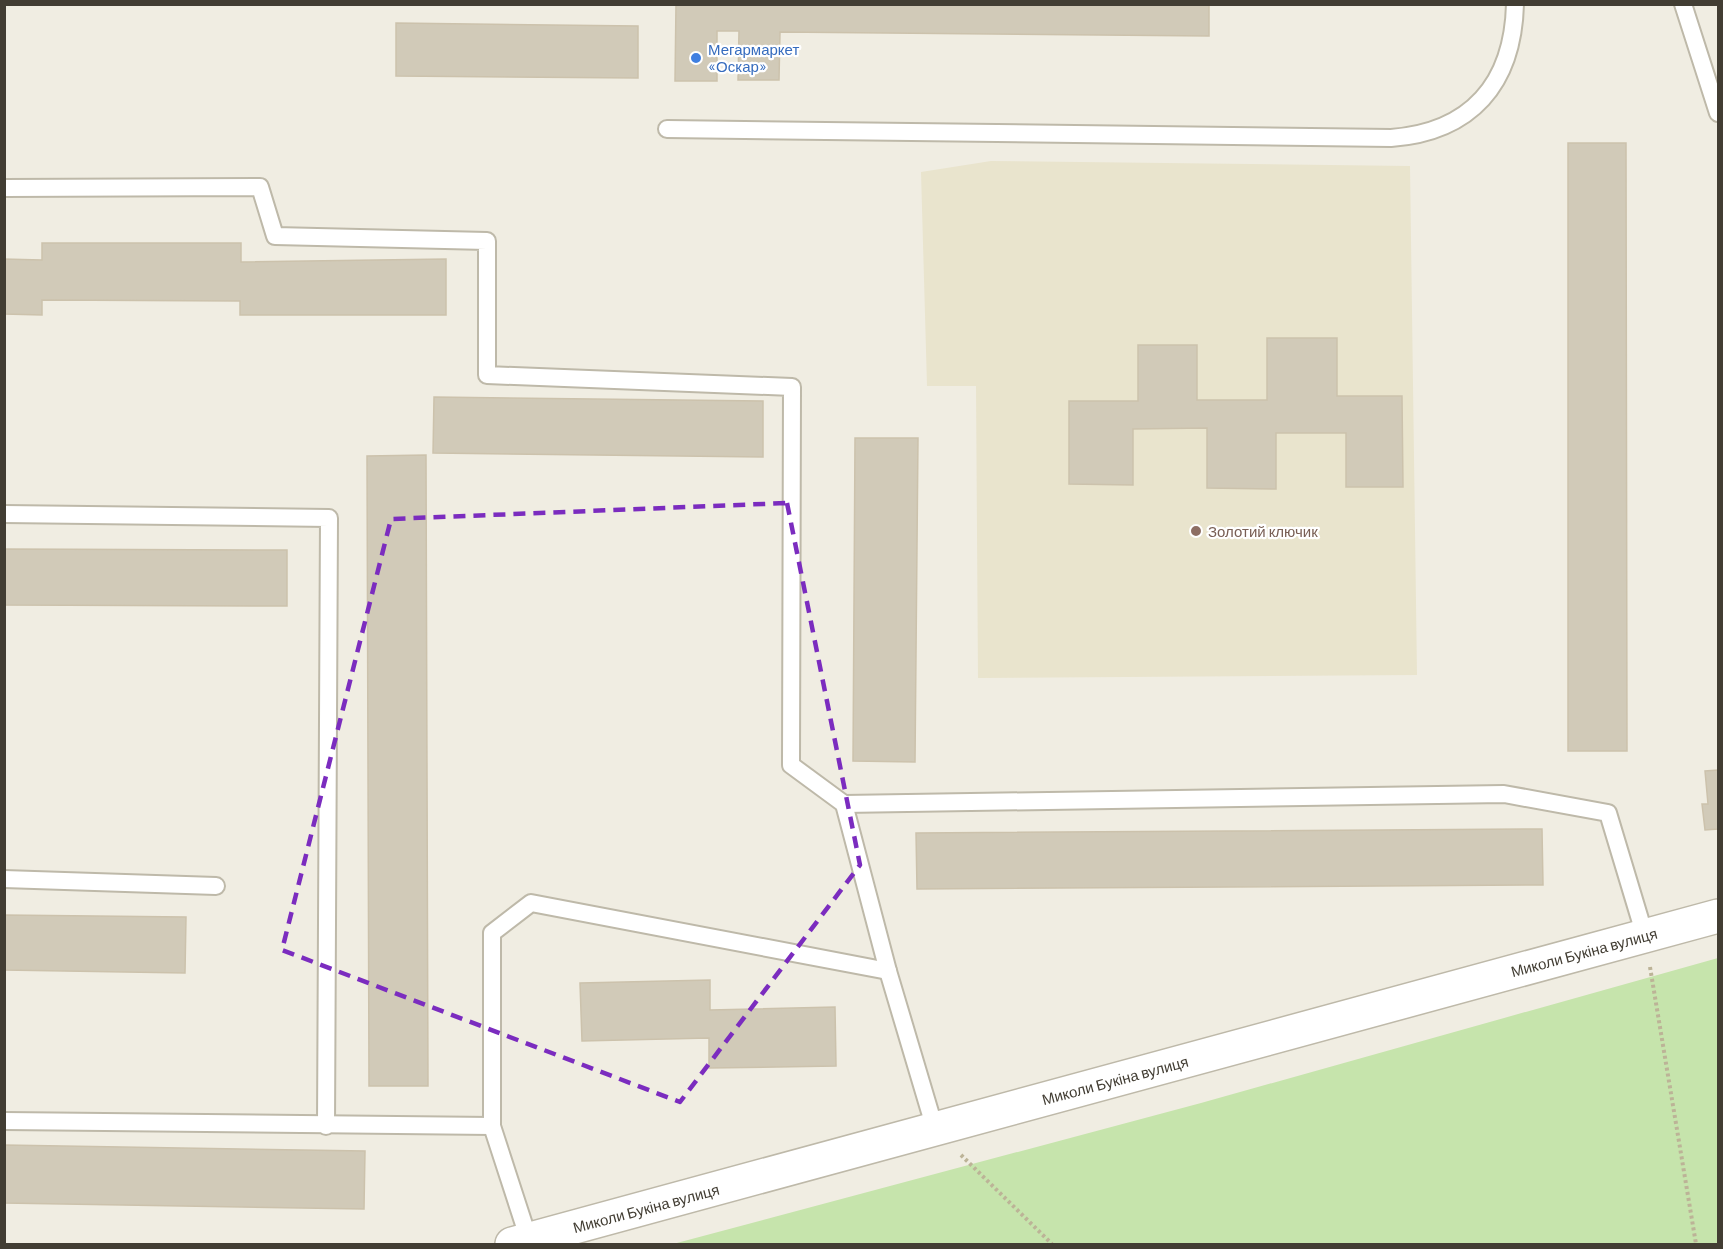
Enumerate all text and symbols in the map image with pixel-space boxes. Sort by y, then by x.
place label: Мегармаркет «Оскар» [708,40,799,75]
marker: Мегармаркет «Оскар» [689,51,703,65]
place label: Золотий ключик [1208,522,1318,540]
marker: Золотий ключик [1189,524,1203,538]
street label: Миколи Букіна вулиця [1509,924,1659,980]
street label: Миколи Букіна вулиця [1040,1052,1190,1108]
street label: Миколи Букіна вулиця [571,1180,721,1236]

